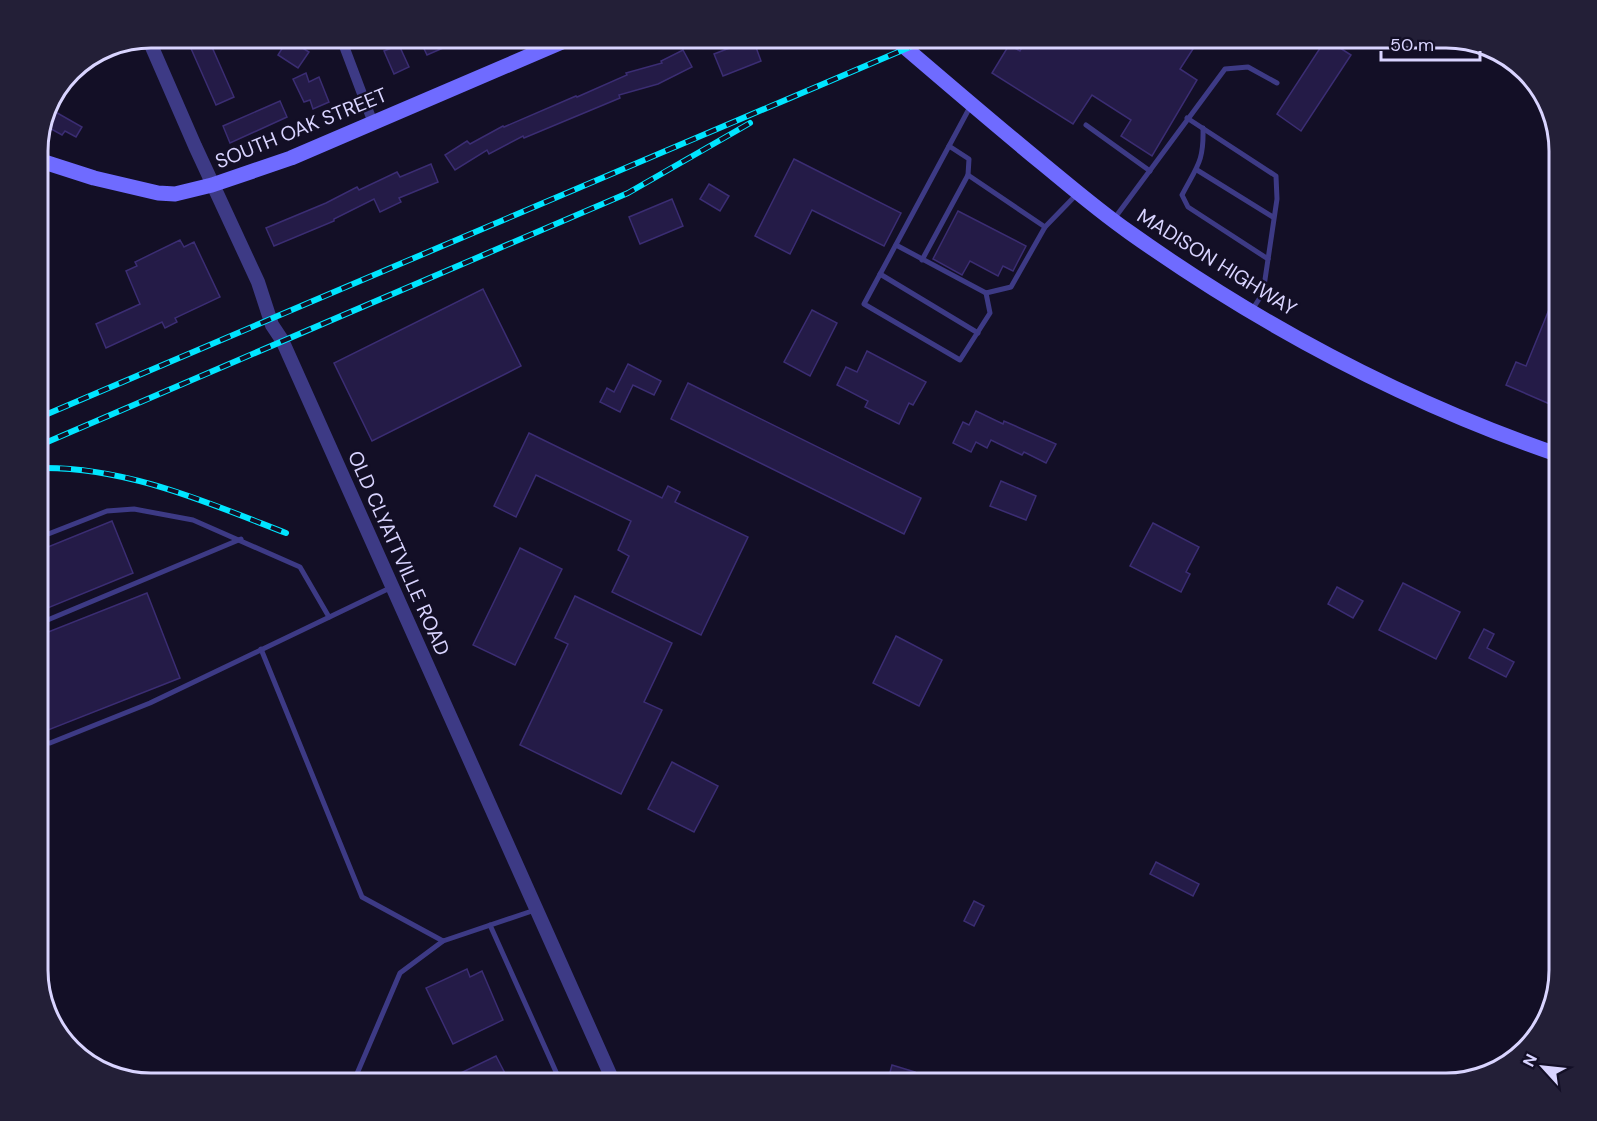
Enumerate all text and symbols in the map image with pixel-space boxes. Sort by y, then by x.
scale bar [1381,24,1480,62]
text: 50 m [1390,33,1434,57]
street label: SOUTH OAK STREET [211,82,391,174]
street label: MADISON HIGHWAY [1132,202,1302,322]
street label: OLD CLYATTVILLE ROAD [342,447,456,659]
north arrow [1513,1037,1573,1097]
text: N [1518,1050,1542,1070]

